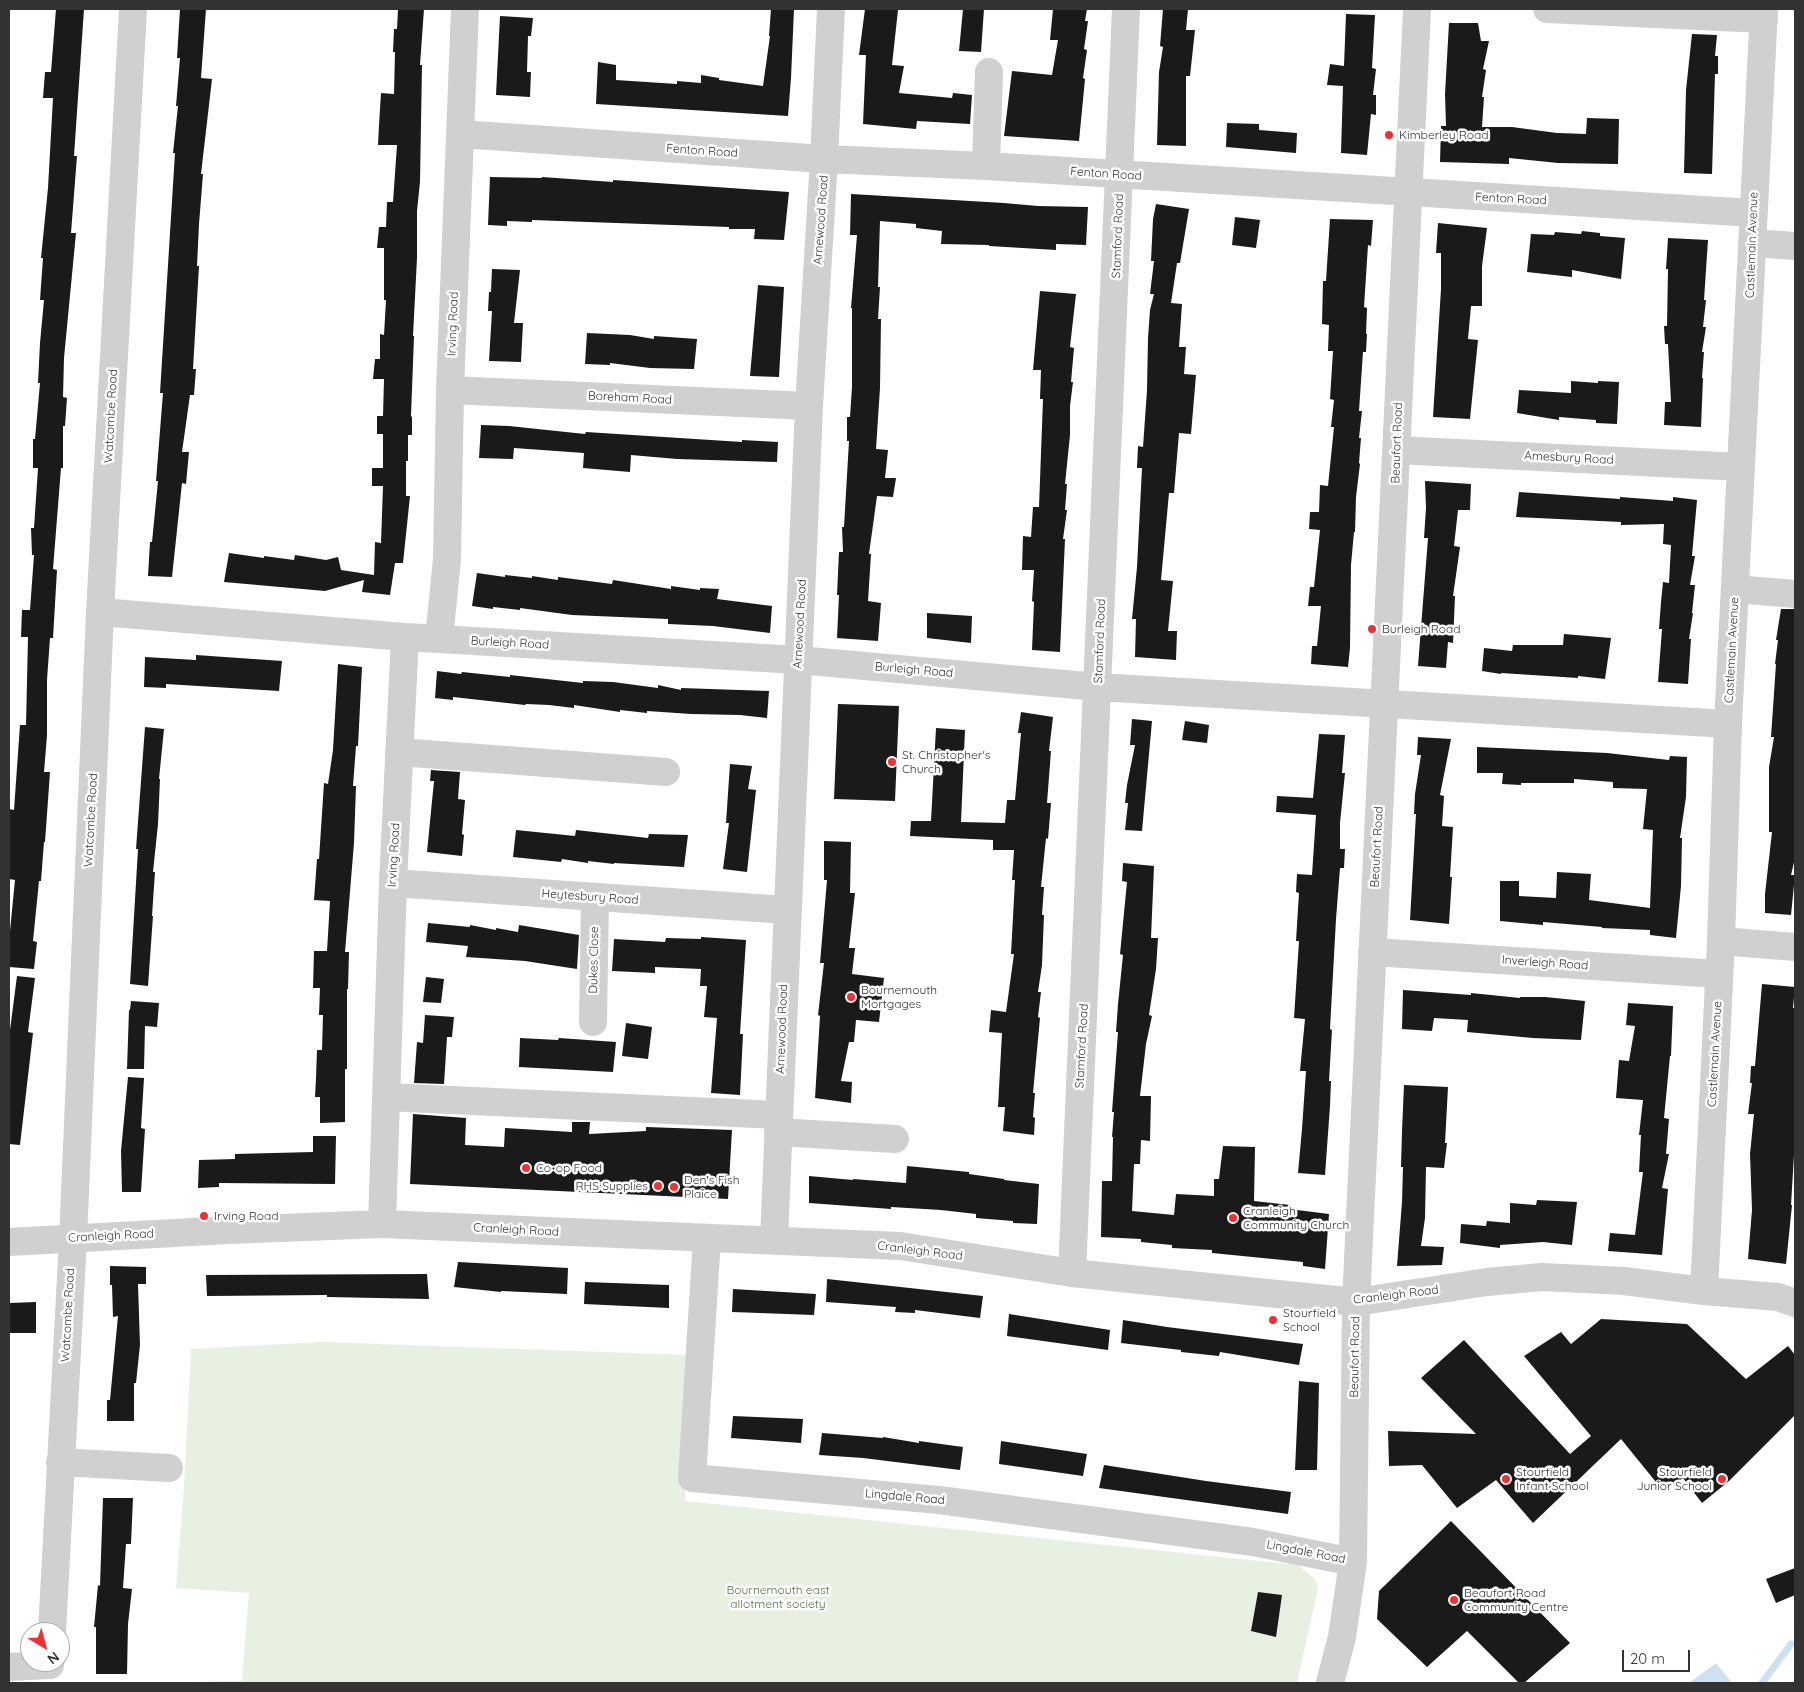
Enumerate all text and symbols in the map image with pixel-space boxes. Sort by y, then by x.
place label: Kimberley Road [1399,128,1489,142]
marker: Kimberley Road [1383,129,1395,141]
street label: Fenton Road [666,141,738,161]
street label: Fenton Road [1070,164,1142,184]
street label: Arnewood Road [811,175,831,265]
street label: Fenton Road [1475,190,1547,208]
street label: Castlemain Avenue [1743,192,1761,298]
street label: Stamford Road [1109,193,1127,279]
street label: Irving Road [445,291,461,357]
street label: Watcombe Road [101,369,121,463]
street label: Boreham Road [588,389,672,407]
street label: Beaufort Road [1388,402,1406,484]
street label: Amesbury Road [1524,448,1614,468]
street label: Arnewood Road [790,579,810,669]
street label: Castlemain Avenue [1722,597,1742,703]
street label: Stamford Road [1091,598,1109,684]
place label: Burleigh Road [1382,622,1461,636]
marker: Burleigh Road [1366,623,1378,635]
street label: Burleigh Road [470,634,550,652]
street label: Burleigh Road [874,659,954,681]
place label: St. Christopher's Church [902,748,990,776]
marker: St. Christopher's Church [886,756,898,768]
street label: Watcombe Road [81,773,101,867]
street label: Beaufort Road [1368,806,1386,888]
street label: Irving Road [385,822,403,888]
street label: Heytesbury Road [541,886,639,908]
street label: Dukes Close [586,926,602,994]
street label: Inverleigh Road [1501,953,1589,973]
place label: Bournemouth Mortgages [861,983,937,1011]
street label: Arnewood Road [773,984,791,1074]
marker: Bournemouth Mortgages [845,991,857,1003]
street label: Castlemain Avenue [1705,1001,1725,1107]
street label: Stamford Road [1073,1003,1091,1089]
place label: Co-op Food [536,1161,602,1175]
marker: Co-op Food [520,1162,532,1174]
place label: Den's Fish Plaice [684,1173,739,1201]
place label: RHS Supplies [575,1179,648,1193]
marker: RHS Supplies [652,1180,664,1192]
marker: Den's Fish Plaice [668,1181,680,1193]
place label: Cranleigh Community Church [1243,1204,1349,1232]
place label: Irving Road [214,1209,279,1223]
marker: Irving Road [198,1210,210,1222]
marker: Cranleigh Community Church [1227,1212,1239,1224]
street label: Cranleigh Road [473,1221,559,1239]
street label: Cranleigh Road [68,1227,154,1245]
street label: Cranleigh Road [877,1239,963,1263]
street label: Watcombe Road [58,1268,78,1362]
street label: Cranleigh Road [1353,1283,1439,1307]
place label: Stourfield School [1283,1306,1336,1334]
marker: Stourfield School [1267,1314,1279,1326]
street label: Beaufort Road [1347,1316,1363,1398]
place label: Stourfield Infant School [1516,1465,1589,1493]
place label: Stourfield Junior School [1637,1465,1712,1493]
marker: Stourfield Infant School [1500,1473,1512,1485]
marker: Stourfield Junior School [1716,1473,1728,1485]
street label: Lingdale Road [864,1486,946,1508]
street label: Lingdale Road [1265,1537,1347,1567]
park label: Bournemouth east allotment society [726,1583,830,1611]
place label: Beaufort Road Community Centre [1464,1586,1568,1614]
marker: Beaufort Road Community Centre [1448,1594,1460,1606]
north arrow [20,1622,70,1672]
scale bar [1624,1640,1692,1672]
text: N [44,1648,63,1668]
text: 20 m [1630,1649,1665,1668]

